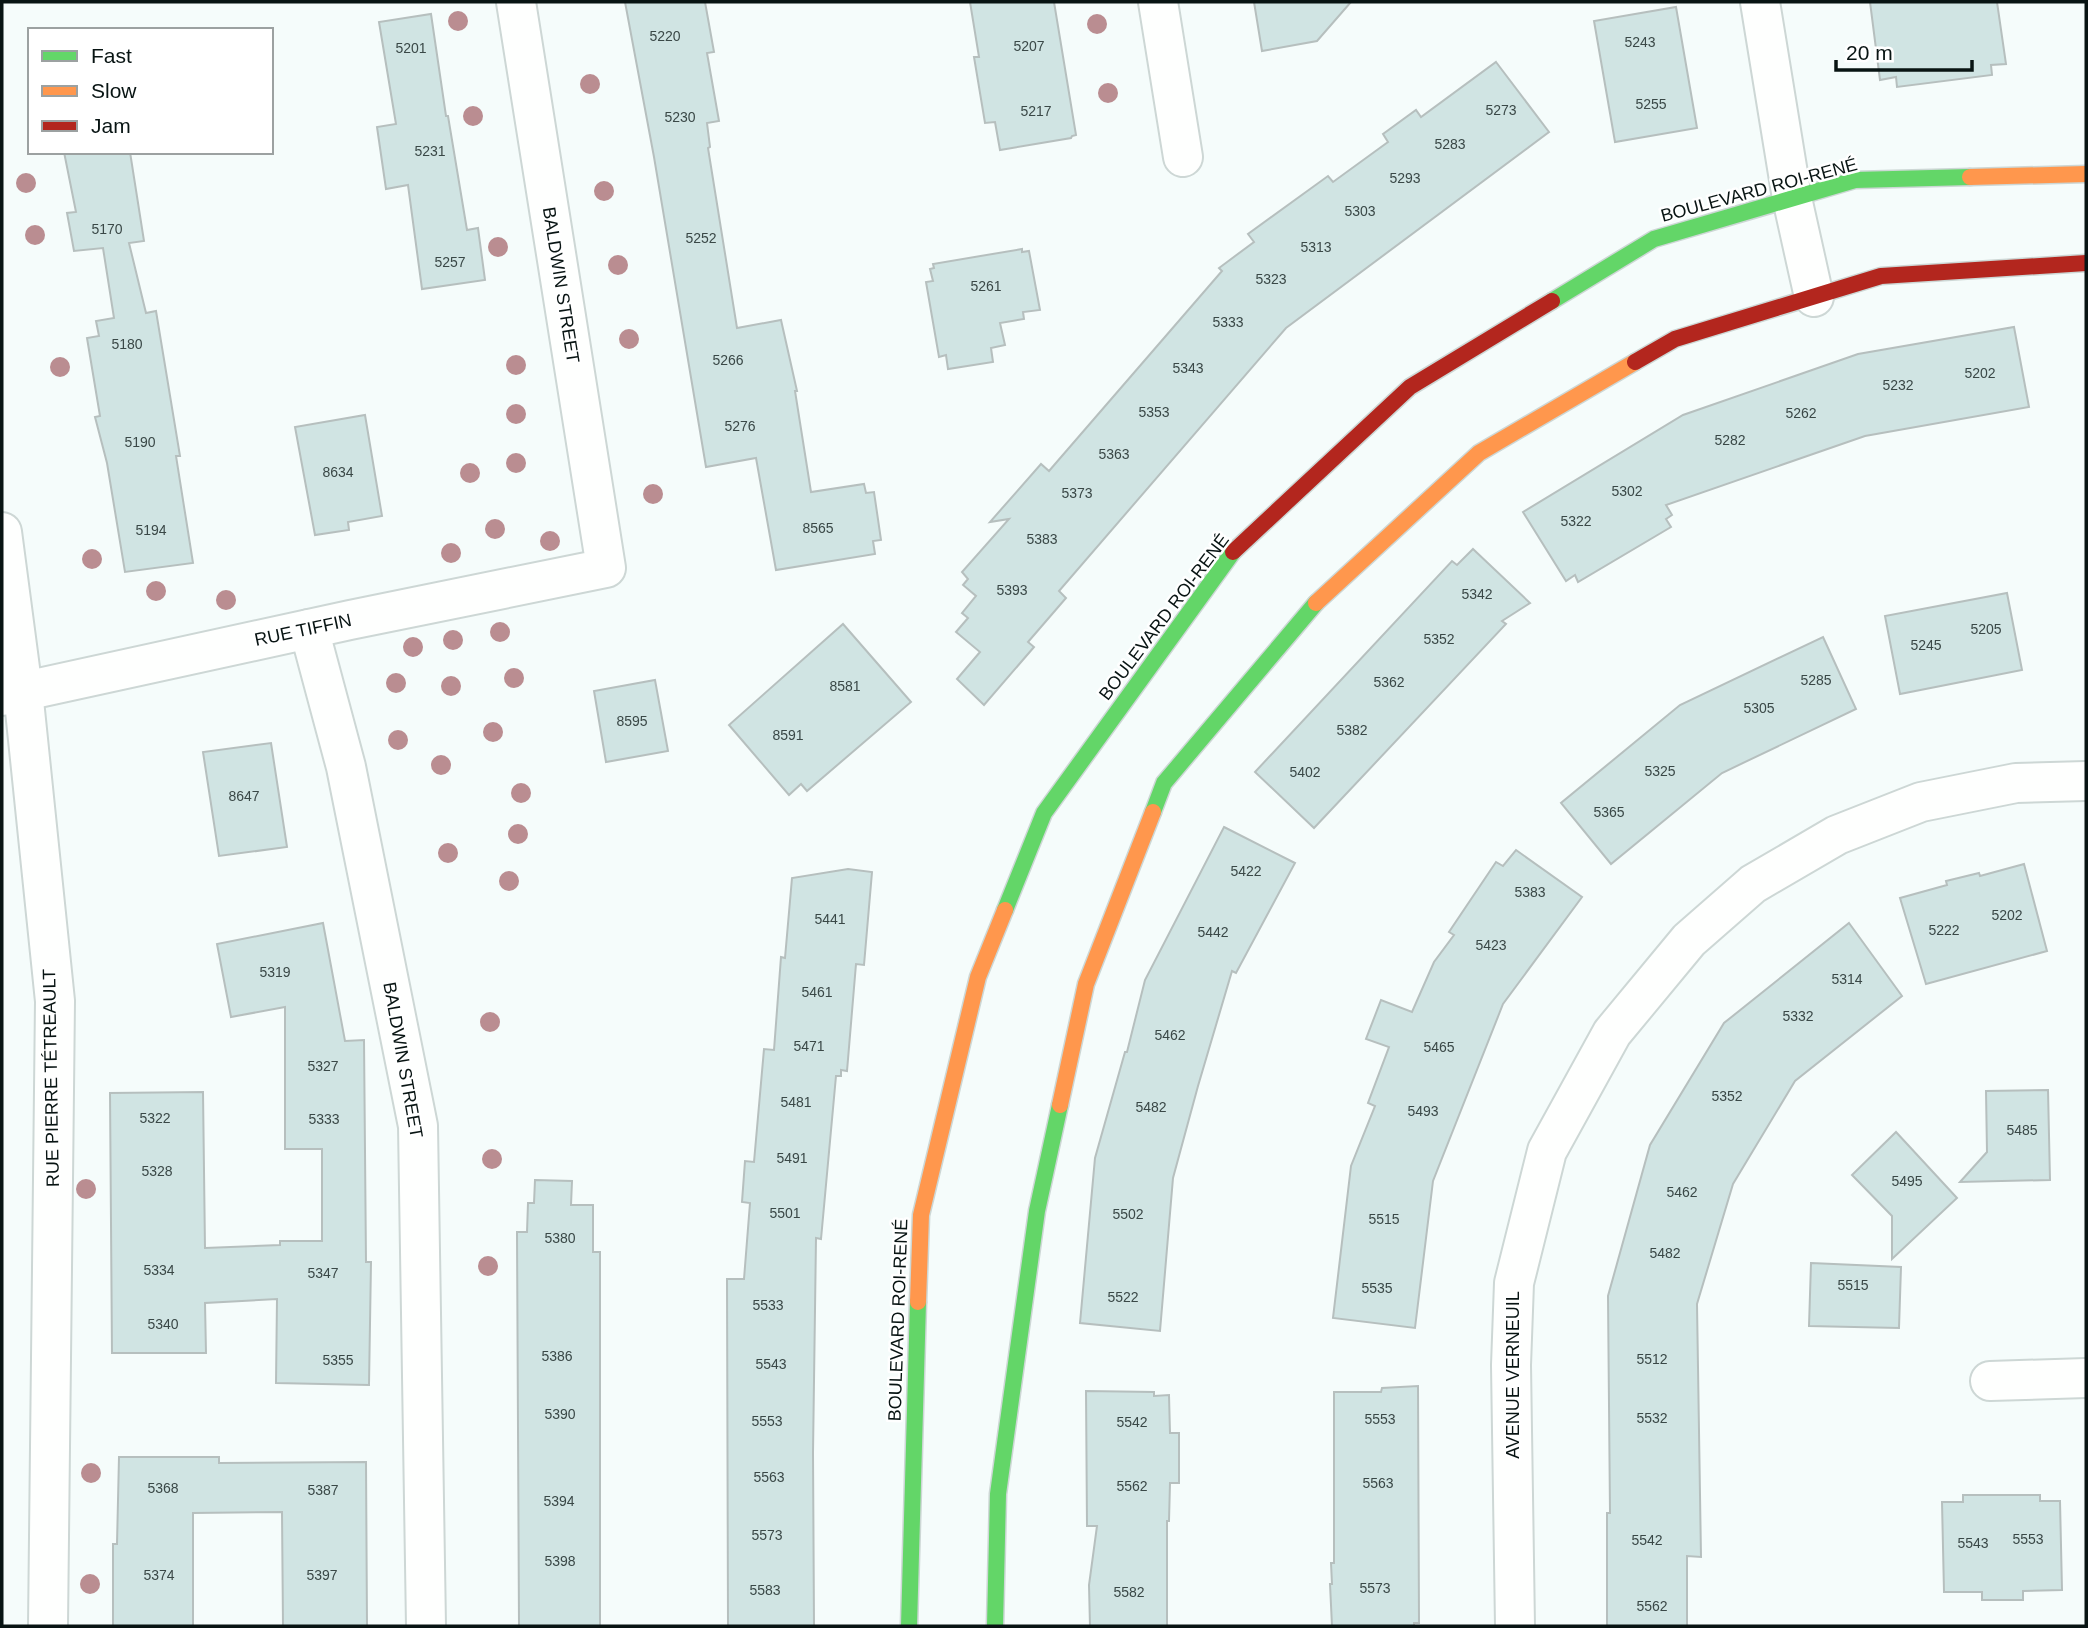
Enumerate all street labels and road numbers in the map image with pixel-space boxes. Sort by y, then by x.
street label: BOULEVARD ROI-RENÉ [1659,154,1859,226]
street label: BALDWIN STREET [539,205,583,365]
street label: BOULEVARD ROI-RENÉ [1095,530,1233,704]
street label: RUE TIFFIN [253,610,353,650]
street label: RUE PIERRE TÉTREAULT [39,969,63,1187]
street label: BALDWIN STREET [379,980,427,1140]
street label: BOULEVARD ROI-RENÉ [884,1218,912,1422]
street label: AVENUE VERNEUIL [1503,1291,1523,1459]

